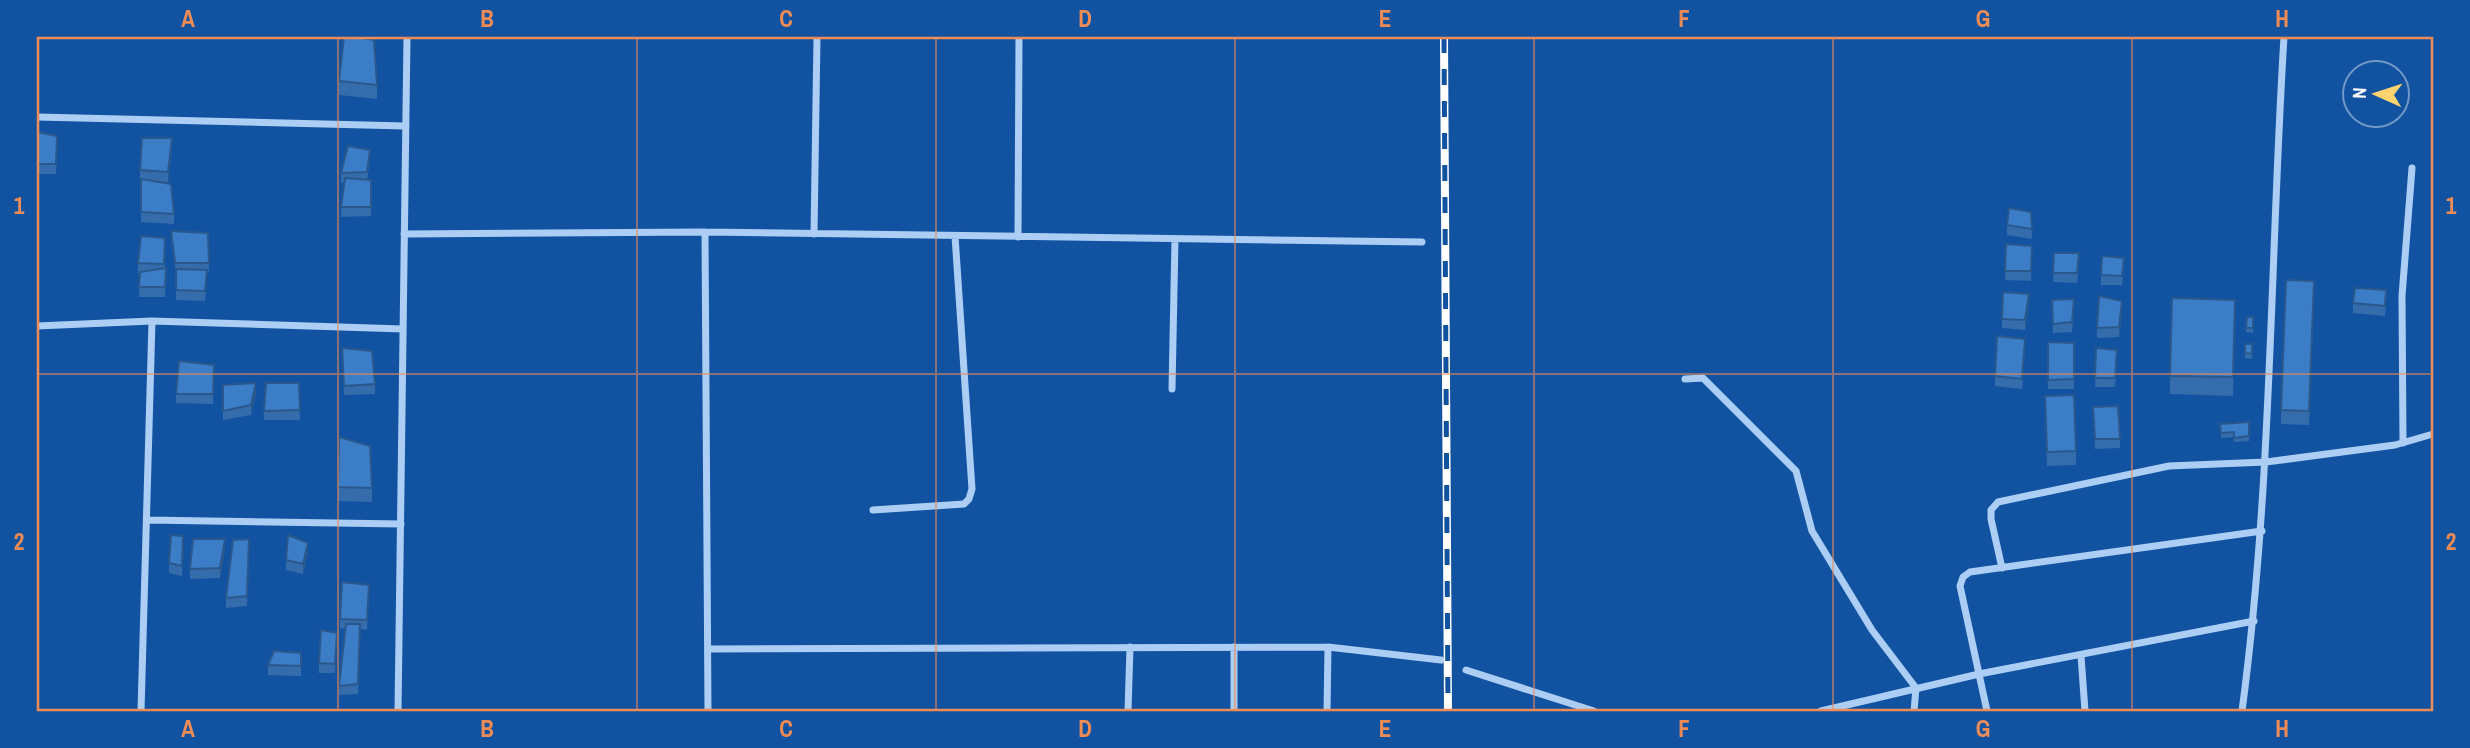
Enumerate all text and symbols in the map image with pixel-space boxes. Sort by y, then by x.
text: A [181,3,195,34]
text: B [480,3,494,34]
text: C [779,3,793,34]
text: D [1078,3,1092,34]
text: E [1379,3,1391,34]
text: F [1678,3,1690,34]
text: G [1976,3,1990,34]
text: H [2275,3,2289,34]
north arrow [2340,60,2410,130]
text: N [2346,87,2372,99]
text: 1 [14,190,25,221]
text: 1 [2446,190,2457,221]
text: 2 [14,526,24,557]
text: 2 [2446,526,2456,557]
text: A [181,713,195,744]
text: B [480,713,494,744]
text: C [779,713,793,744]
text: D [1078,713,1092,744]
text: E [1379,713,1391,744]
text: F [1678,713,1690,744]
text: G [1976,713,1990,744]
text: H [2275,713,2289,744]

